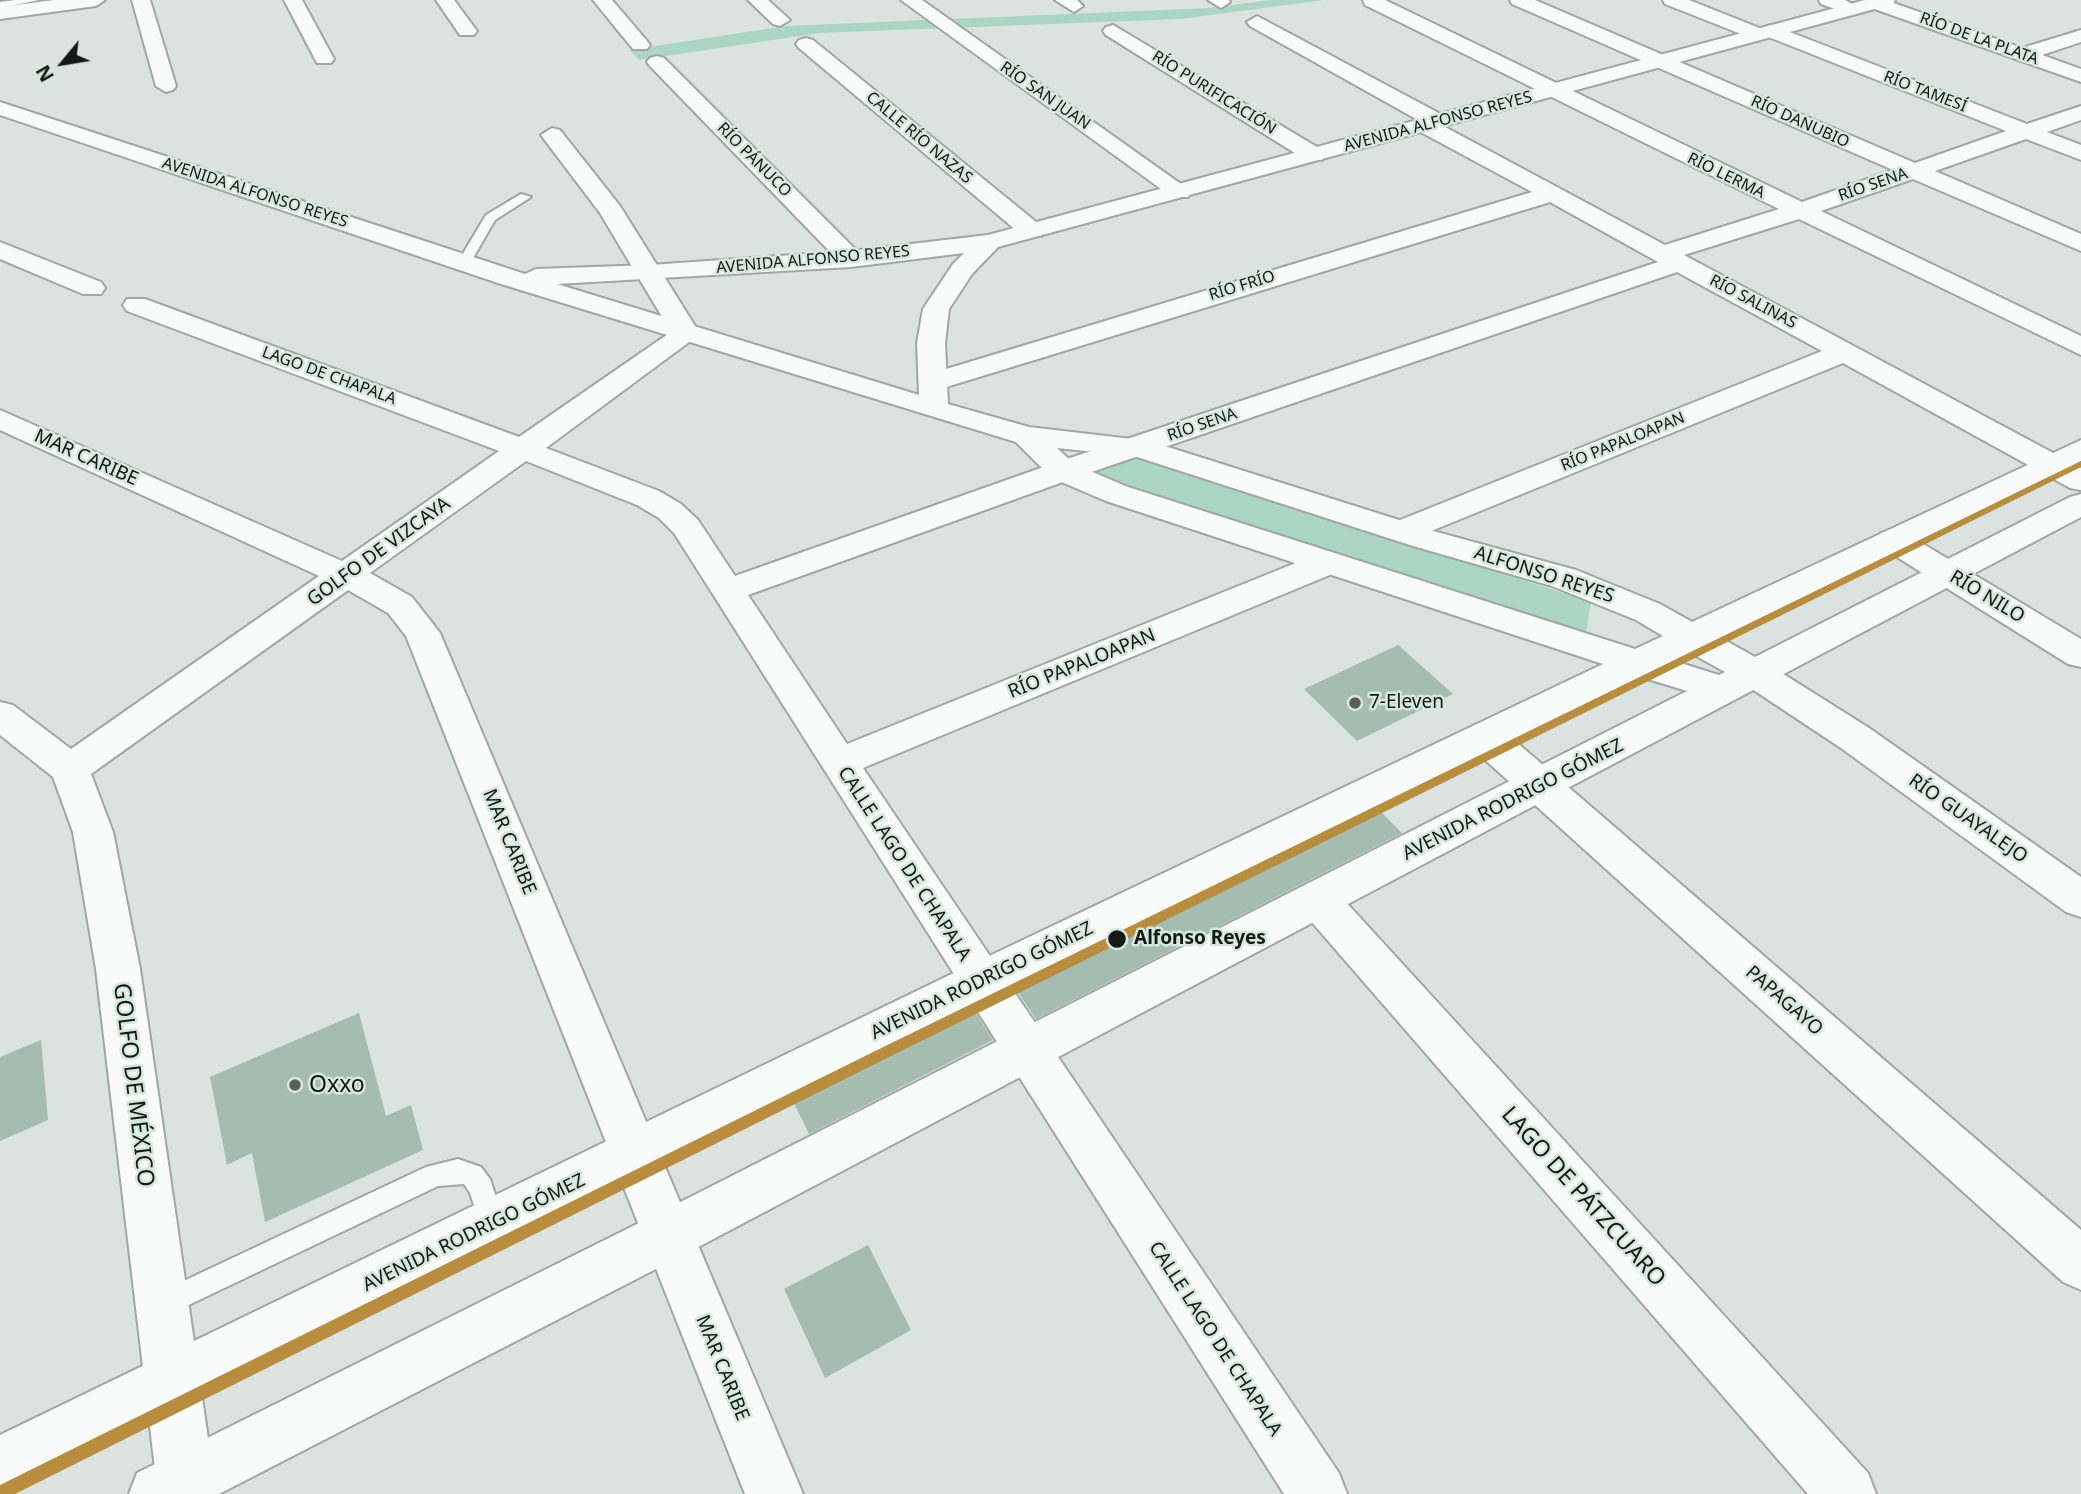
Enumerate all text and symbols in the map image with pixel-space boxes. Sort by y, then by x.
street label: RÍO DE LA PLATA [1917,9,2041,69]
north arrow [28,28,98,98]
street label: RÍO PURIFICACIÓN [1148,47,1280,139]
street label: RÍO SAN JUAN [996,58,1094,134]
text: N [30,60,60,87]
street label: RÍO TAMESÍ [1881,67,1969,117]
street label: CALLE RÍO NAZAS [862,88,976,188]
street label: AVENIDA ALFONSO REYES [1342,88,1534,156]
street label: RÍO DANUBIO [1748,92,1852,152]
street label: RÍO PÁNUCO [713,119,795,201]
street label: RÍO LERMA [1684,149,1768,203]
street label: AVENIDA ALFONSO REYES [160,154,350,232]
street label: RÍO SENA [1836,164,1910,206]
street label: AVENIDA ALFONSO REYES [716,242,910,278]
street label: RÍO FRÍO [1207,267,1277,305]
street label: RÍO SALINAS [1706,271,1800,333]
street label: LAGO DE CHAPALA [259,343,399,409]
street label: RÍO SENA [1165,404,1239,446]
street label: RÍO PAPALOAPAN [1558,408,1688,476]
street label: MAR CARIBE [30,425,142,491]
street label: GOLFO DE VIZCAYA [303,493,455,611]
street label: ALFONSO REYES [1471,542,1617,608]
street label: RÍO NILO [1945,566,2029,628]
street label: RÍO PAPALOAPAN [1005,624,1159,704]
place label: 7-Eleven [1369,692,1444,714]
marker: 7-Eleven [1347,695,1363,711]
street label: AVENIDA RODRIGO GÓMEZ [1399,734,1627,866]
street label: CALLE LAGO DE CHAPALA [833,762,975,966]
street label: RÍO GUAYALEJO [1904,770,2032,868]
street label: MAR CARIBE [478,786,540,898]
street label: AVENIDA RODRIGO GÓMEZ [867,917,1097,1045]
marker: Alfonso Reyes [1106,928,1128,950]
place label: Alfonso Reyes [1134,928,1266,950]
street label: PAPAGAYO [1741,961,1827,1041]
street label: GOLFO DE MÉXICO [107,982,159,1188]
place label: Oxxo [309,1071,365,1099]
marker: Oxxo [287,1077,303,1093]
street label: LAGO DE PÁTZCUARO [1495,1101,1671,1293]
street label: AVENIDA RODRIGO GÓMEZ [359,1169,589,1297]
street label: CALLE LAGO DE CHAPALA [1144,1237,1286,1441]
street label: MAR CARIBE [691,1312,753,1424]

